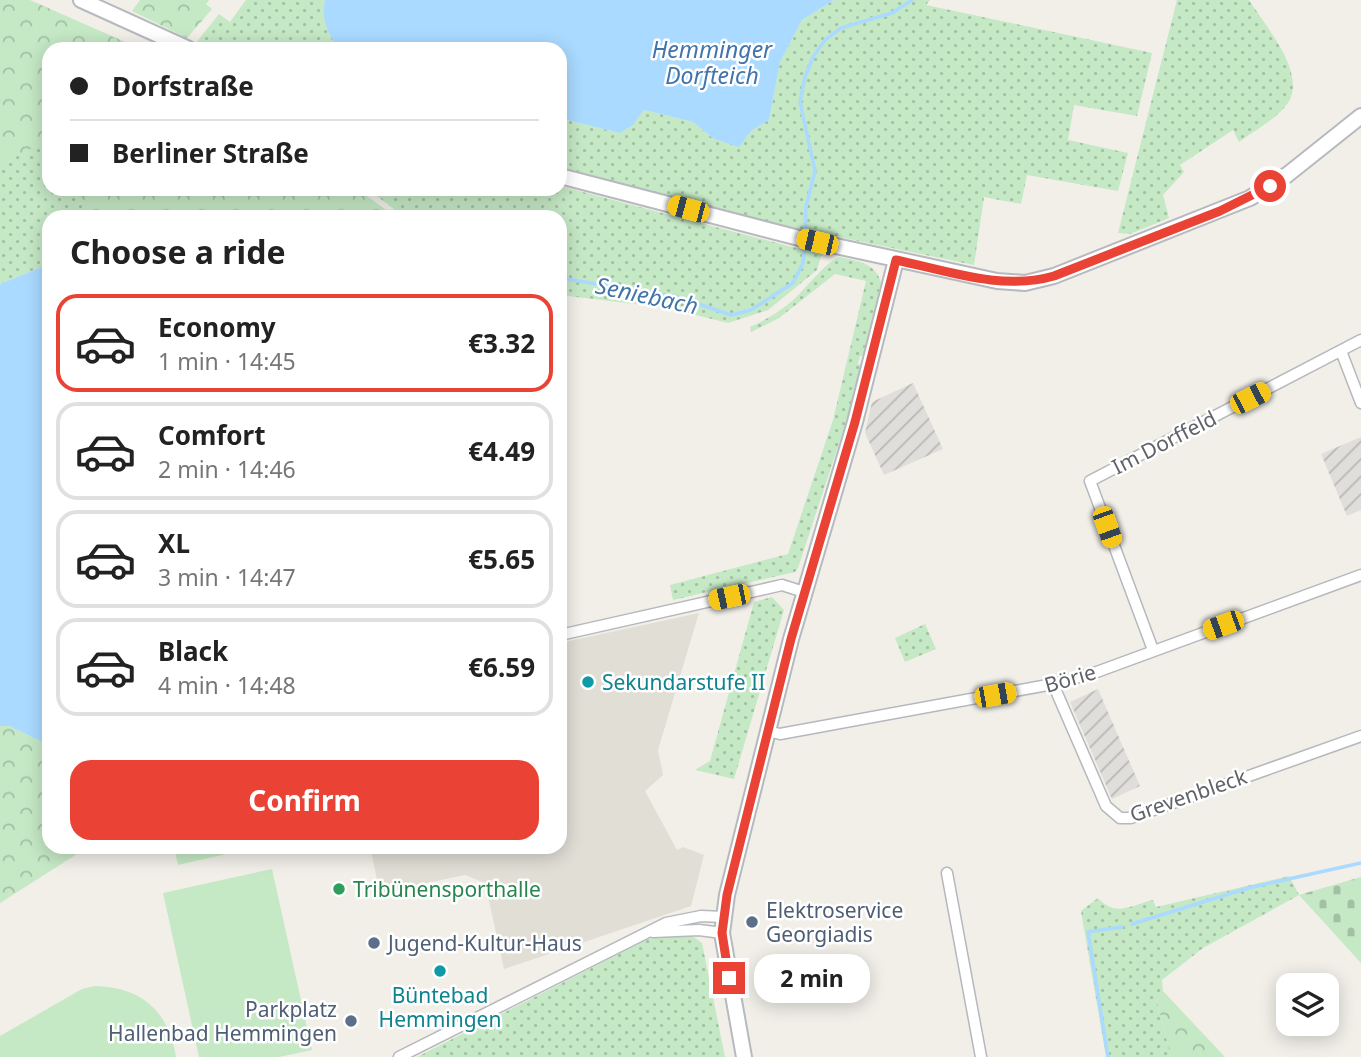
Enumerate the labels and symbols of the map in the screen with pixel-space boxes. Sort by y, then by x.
water label: Hemminger Dorfteich [652,33,773,91]
route start [1254,170,1286,202]
car [665,193,712,225]
car [795,227,840,257]
water label: Seniebach [593,269,701,321]
car [1227,379,1274,417]
street label: Im Dorffeld [1107,404,1221,480]
car [1090,504,1125,550]
car [707,582,752,612]
car [1200,608,1247,642]
street label: Börie [1041,657,1099,699]
place label: Sekundarstufe II [602,668,765,696]
marker: Sekundarstufe II [580,674,596,690]
car [973,681,1018,709]
street label: Grevenbleck [1126,762,1251,828]
place label: Tribünensporthalle [353,875,541,903]
marker: Tribünensporthalle [331,881,347,897]
place label: Elektroservice Georgiadis [766,896,903,948]
marker: Elektroservice Georgiadis [744,914,760,930]
place label: Jugend-Kultur-Haus [386,929,582,957]
marker: Jugend-Kultur-Haus [366,935,382,951]
callout: 2 min [754,954,869,1002]
route end [713,962,745,994]
marker: Büntebad Hemmingen [432,963,448,979]
place label: Büntebad Hemmingen [379,981,501,1033]
place label: Parkplatz Hallenbad Hemmingen [108,995,337,1047]
marker: Parkplatz Hallenbad Hemmingen [343,1013,359,1029]

